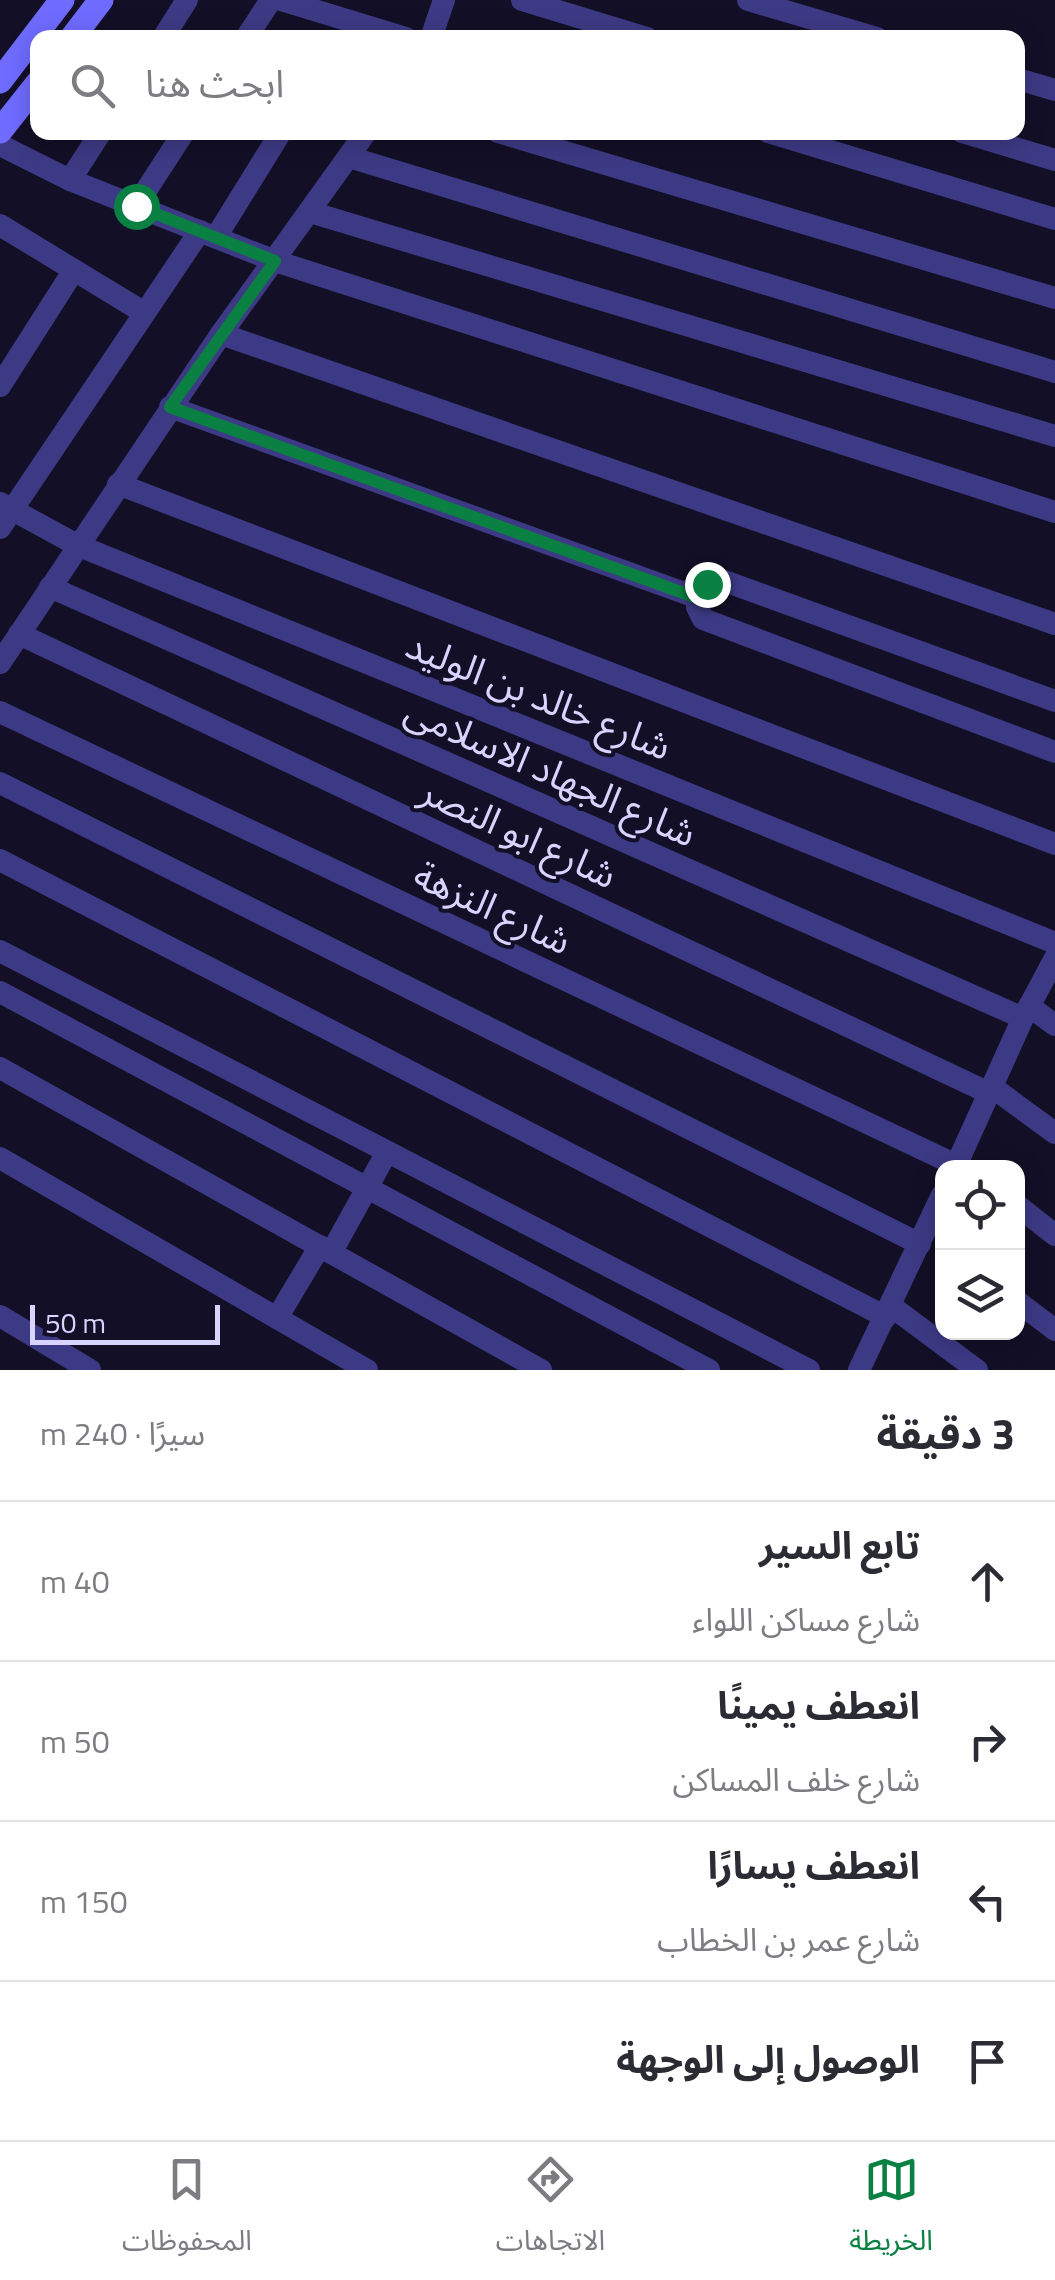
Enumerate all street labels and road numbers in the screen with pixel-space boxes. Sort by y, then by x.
street label: شارع خالد بن الوليد [398,615,680,775]
street label: شارع الجهاد الاسلامى [396,681,706,861]
street label: شارع ابو النصر [410,761,627,903]
street label: شارع النزهة [405,845,581,969]

